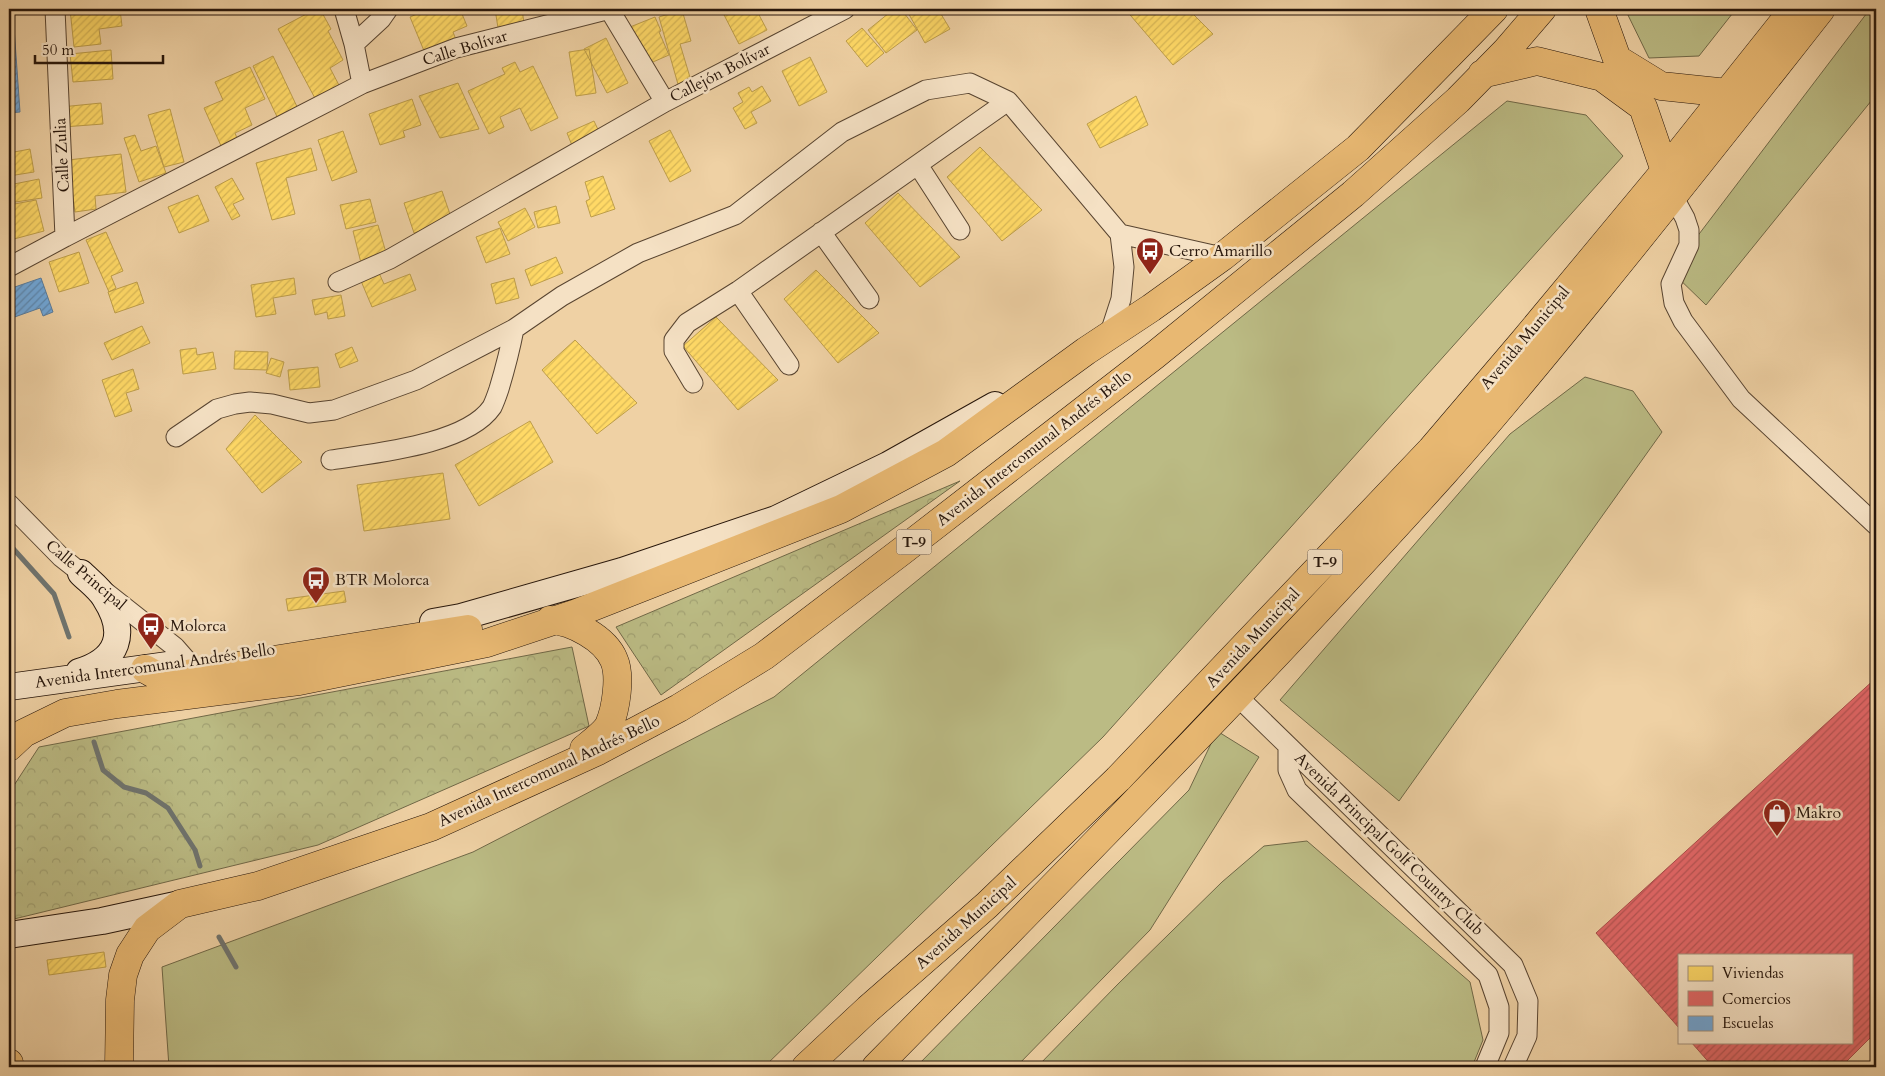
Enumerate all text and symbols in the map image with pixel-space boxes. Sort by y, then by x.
street label: Calle Bolívar [420,25,510,71]
scale bar [35,32,162,64]
street label: Callejón Bolívar [666,38,774,108]
text: 50 m [42,40,74,60]
street label: Calle Zulia [49,117,75,193]
bus stop icon: Cerro Amarillo [1135,236,1165,275]
place label: Cerro Amarillo [1169,240,1272,262]
street label: Avenida Municipal [1475,282,1575,394]
street label: Avenida Intercomunal Andrés Bello [932,365,1136,531]
road number: T-9 [896,530,932,554]
street label: Calle Principal [41,535,131,615]
road number: T-9 [1308,550,1342,574]
bus stop icon: BTR Molorca [301,565,331,604]
place label: BTR Molorca [335,569,430,591]
street label: Avenida Municipal [1201,583,1305,693]
bus stop icon: Molorca [136,611,166,650]
place label: Molorca [170,615,227,637]
street label: Avenida Intercomunal Andrés Bello [34,638,277,694]
street label: Avenida Intercomunal Andrés Bello [435,710,664,832]
street label: Avenida Principal Golf Country Club [1290,747,1488,941]
shop icon: Makro [1762,798,1792,837]
place label: Makro [1796,802,1841,824]
street label: Avenida Municipal [911,872,1021,974]
legend [1678,954,1852,1044]
text: Viviendas [1722,963,1784,983]
text: Comercios [1722,989,1791,1009]
text: Escuelas [1722,1013,1773,1033]

